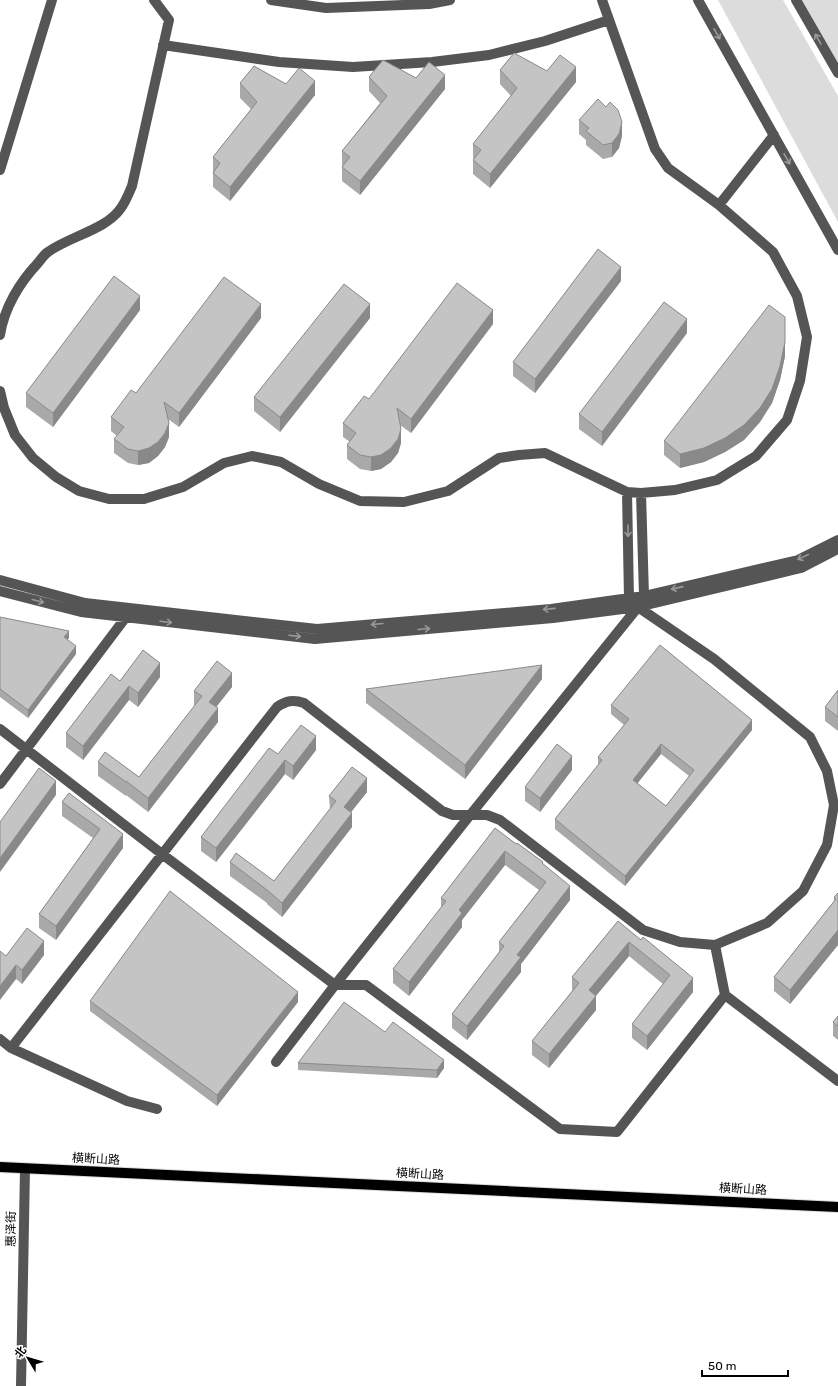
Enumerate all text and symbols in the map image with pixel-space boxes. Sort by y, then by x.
one-way arrow [713,28,721,40]
one-way arrow [814,33,822,45]
one-way arrow [784,153,792,165]
one-way arrow [624,524,631,537]
one-way arrow [797,554,809,561]
one-way arrow [671,585,684,593]
one-way arrow [31,597,44,605]
one-way arrow [543,605,556,613]
one-way arrow [159,618,172,625]
one-way arrow [371,620,384,627]
one-way arrow [417,626,430,633]
one-way arrow [288,633,301,640]
street label: 横断山路 [72,1151,120,1167]
street label: 横断山路 [396,1166,444,1182]
street label: 横断山路 [719,1181,767,1197]
street label: 惠泽街 [4,1211,18,1247]
north arrow [8,1338,48,1378]
text: 北 [12,1344,29,1360]
scale bar [702,1352,788,1378]
text: 50 m [708,1359,736,1373]

